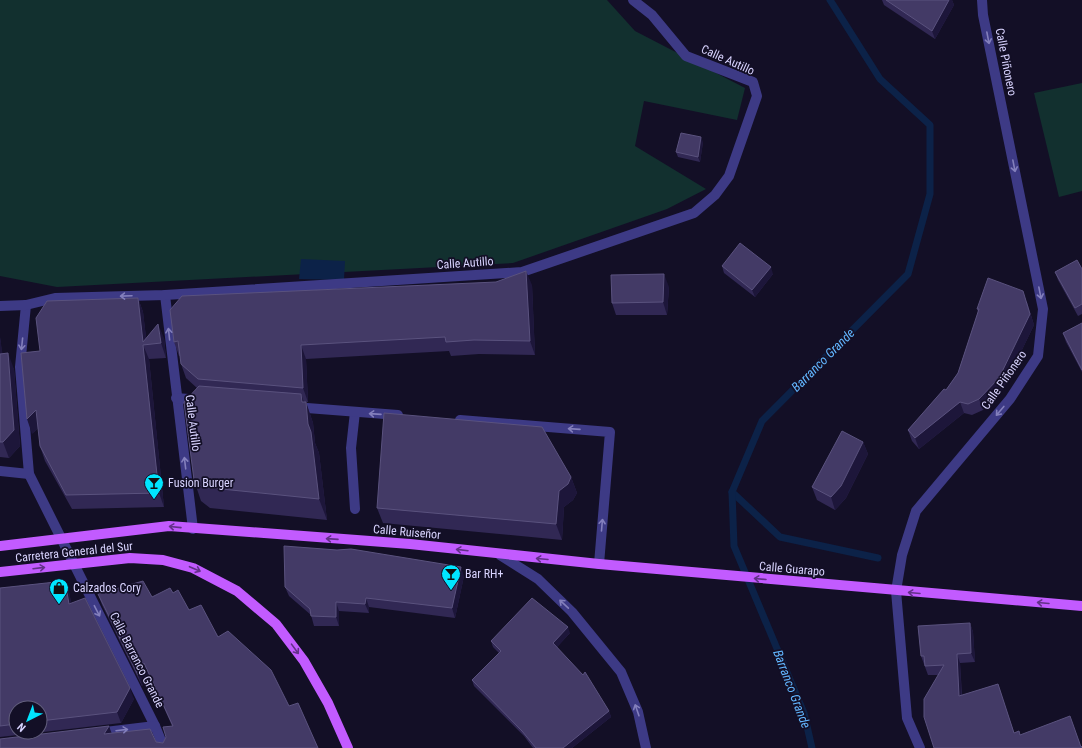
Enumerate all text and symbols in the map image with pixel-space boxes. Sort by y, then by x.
street label: Calle Piñonero [993,27,1019,97]
one-way arrow [984,32,992,45]
street label: Calle Autillo [699,42,757,78]
one-way arrow [1010,159,1018,172]
street label: Calle Autillo [436,254,494,272]
one-way arrow [1036,286,1044,299]
one-way arrow [120,292,133,300]
water label: Barranco Grande [788,325,858,395]
one-way arrow [165,327,173,340]
one-way arrow [18,337,26,350]
street label: Calle Piñonero [979,348,1029,412]
street label: Calle Autillo [183,394,203,452]
one-way arrow [995,405,1004,416]
one-way arrow [369,410,382,417]
one-way arrow [568,426,581,433]
one-way arrow [181,457,189,470]
bar icon: Fusion Burger [143,472,165,500]
place label: Fusion Burger [168,476,234,490]
one-way arrow [599,519,606,532]
street label: Calle Ruiseñor [373,522,442,542]
one-way arrow [169,523,182,531]
one-way arrow [326,535,339,542]
street label: Carretera General del Sur [15,539,134,565]
one-way arrow [456,546,469,554]
one-way arrow [536,555,549,562]
street label: Calle Guarapo [758,559,826,579]
bar icon: Bar RH+ [440,563,462,591]
one-way arrow [32,564,45,571]
one-way arrow [188,566,200,574]
place label: Bar RH+ [465,567,504,581]
one-way arrow [754,575,767,583]
shop icon: Calzados Cory [48,577,70,605]
place label: Calzados Cory [73,581,141,595]
one-way arrow [908,589,921,596]
one-way arrow [559,599,569,609]
one-way arrow [1037,600,1050,607]
one-way arrow [94,605,101,617]
street label: Calle Barranco Grande [107,610,167,710]
one-way arrow [291,643,299,654]
water label: Barranco Grande [770,648,814,730]
north arrow [8,700,48,740]
one-way arrow [632,705,640,717]
text: N [15,720,29,734]
one-way arrow [115,726,128,734]

